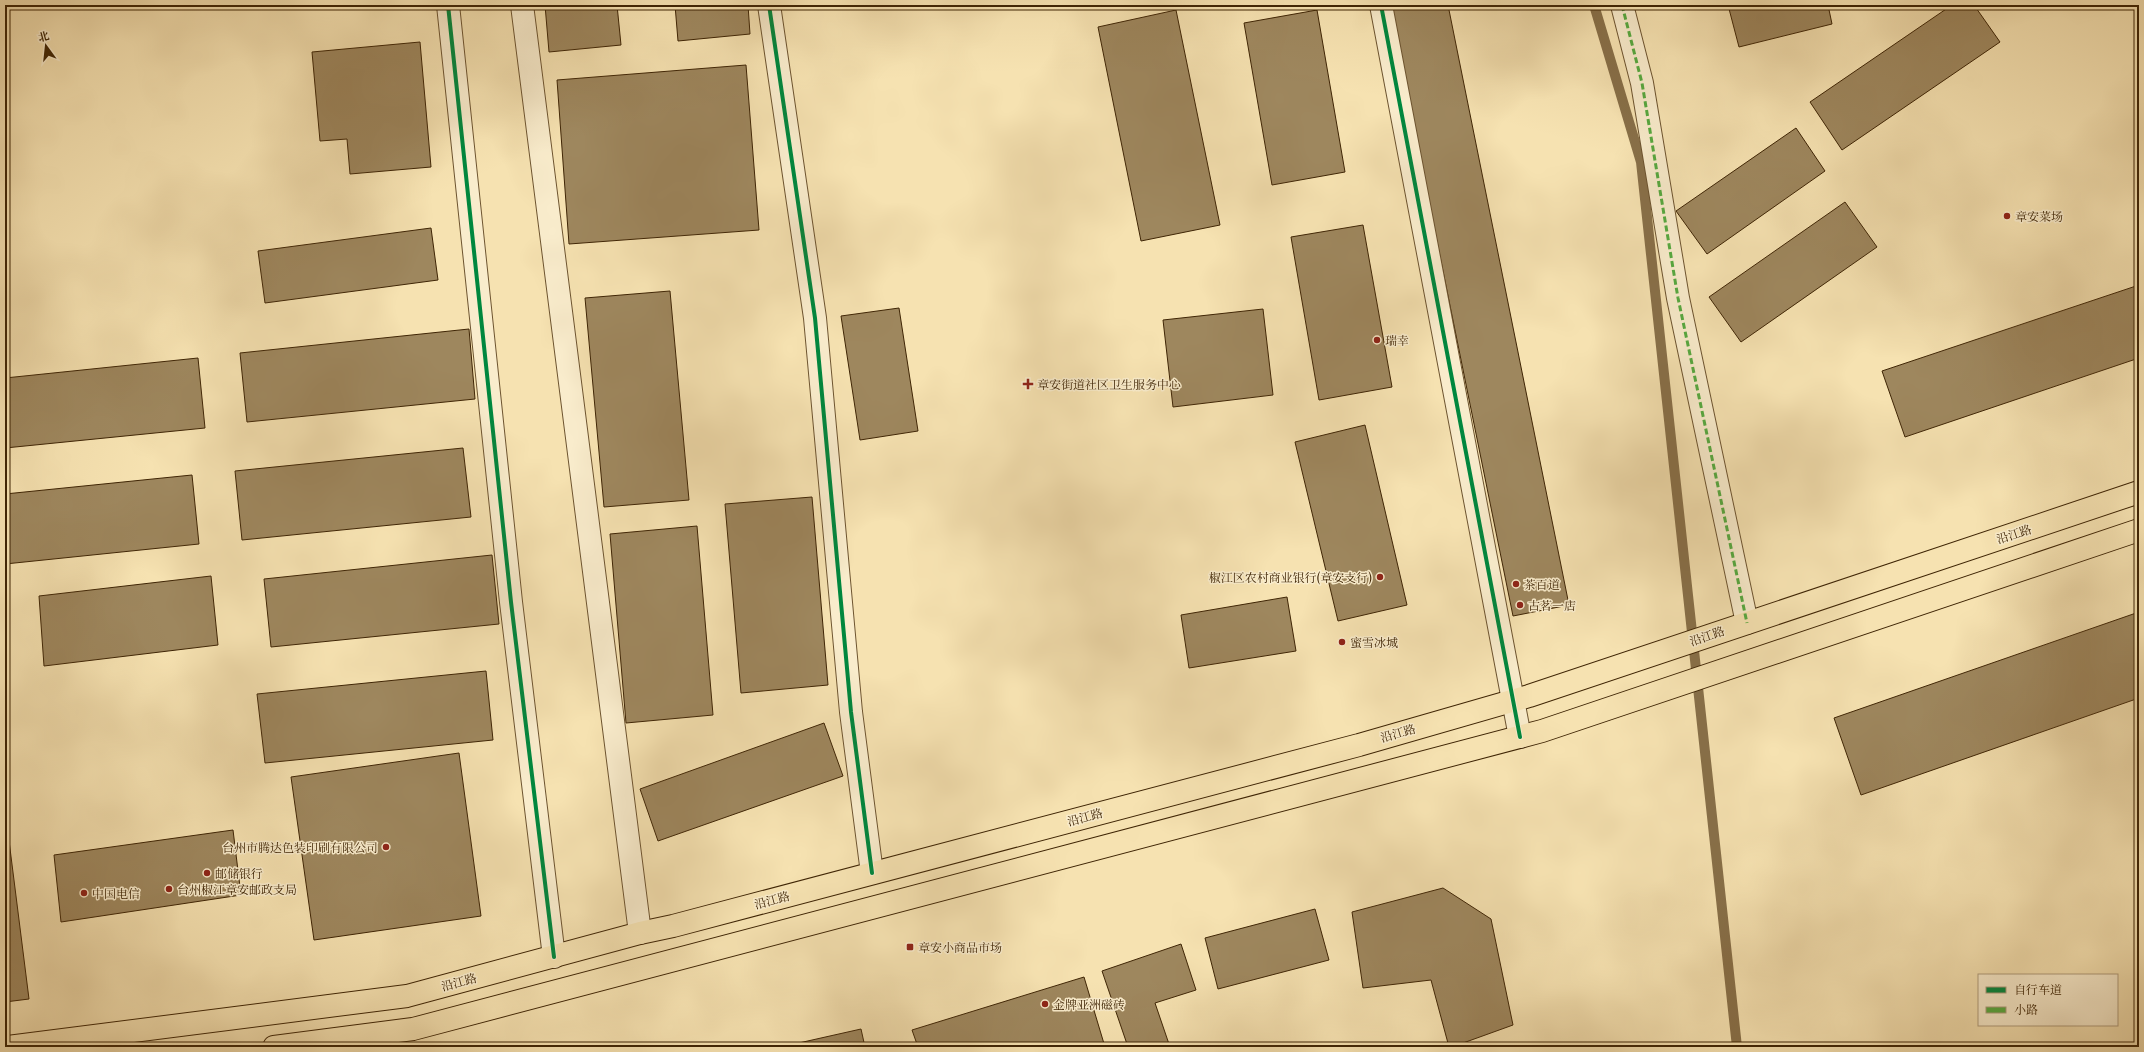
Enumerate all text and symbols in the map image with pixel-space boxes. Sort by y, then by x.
north arrow [26,26,66,66]
text: 北 [36,28,51,45]
place label: 章安菜场 [2015,209,2063,224]
marker: 章安菜场 [2002,211,2012,221]
place label: 瑞幸 [1385,333,1409,348]
marker: 瑞幸 [1372,335,1382,345]
place label: 章安街道社区卫生服务中心 [1037,377,1181,392]
marker: 章安街道社区卫生服务中心 [1022,378,1034,390]
street label: 沿江路 [1995,521,2033,547]
place label: 椒江区农村商业银行(章安支行) [1209,570,1372,585]
marker: 椒江区农村商业银行(章安支行) [1375,572,1385,582]
place label: 茶百道 [1524,577,1560,592]
marker: 茶百道 [1511,579,1521,589]
place label: 古茗一店 [1528,598,1576,613]
marker: 古茗一店 [1515,600,1525,610]
street label: 沿江路 [1688,623,1726,649]
place label: 蜜雪冰城 [1350,635,1398,650]
marker: 蜜雪冰城 [1337,637,1347,647]
street label: 沿江路 [1379,721,1417,745]
street label: 沿江路 [1066,805,1104,829]
place label: 台州市腾达色装印刷有限公司 [222,840,378,855]
marker: 台州市腾达色装印刷有限公司 [381,842,391,852]
place label: 邮储银行 [215,866,263,881]
marker: 邮储银行 [202,868,212,878]
place label: 台州椒江章安邮政支局 [177,882,297,897]
marker: 台州椒江章安邮政支局 [164,884,174,894]
place label: 中国电信 [92,886,140,901]
marker: 中国电信 [79,888,89,898]
street label: 沿江路 [753,888,791,912]
place label: 章安小商品市场 [918,940,1002,955]
marker: 章安小商品市场 [905,942,915,952]
street label: 沿江路 [440,970,478,994]
legend [1978,974,2118,1026]
text: 自行车道 [2014,982,2062,997]
place label: 金牌亚洲磁砖 [1053,997,1125,1012]
marker: 金牌亚洲磁砖 [1040,999,1050,1009]
text: 小路 [2014,1002,2038,1017]

